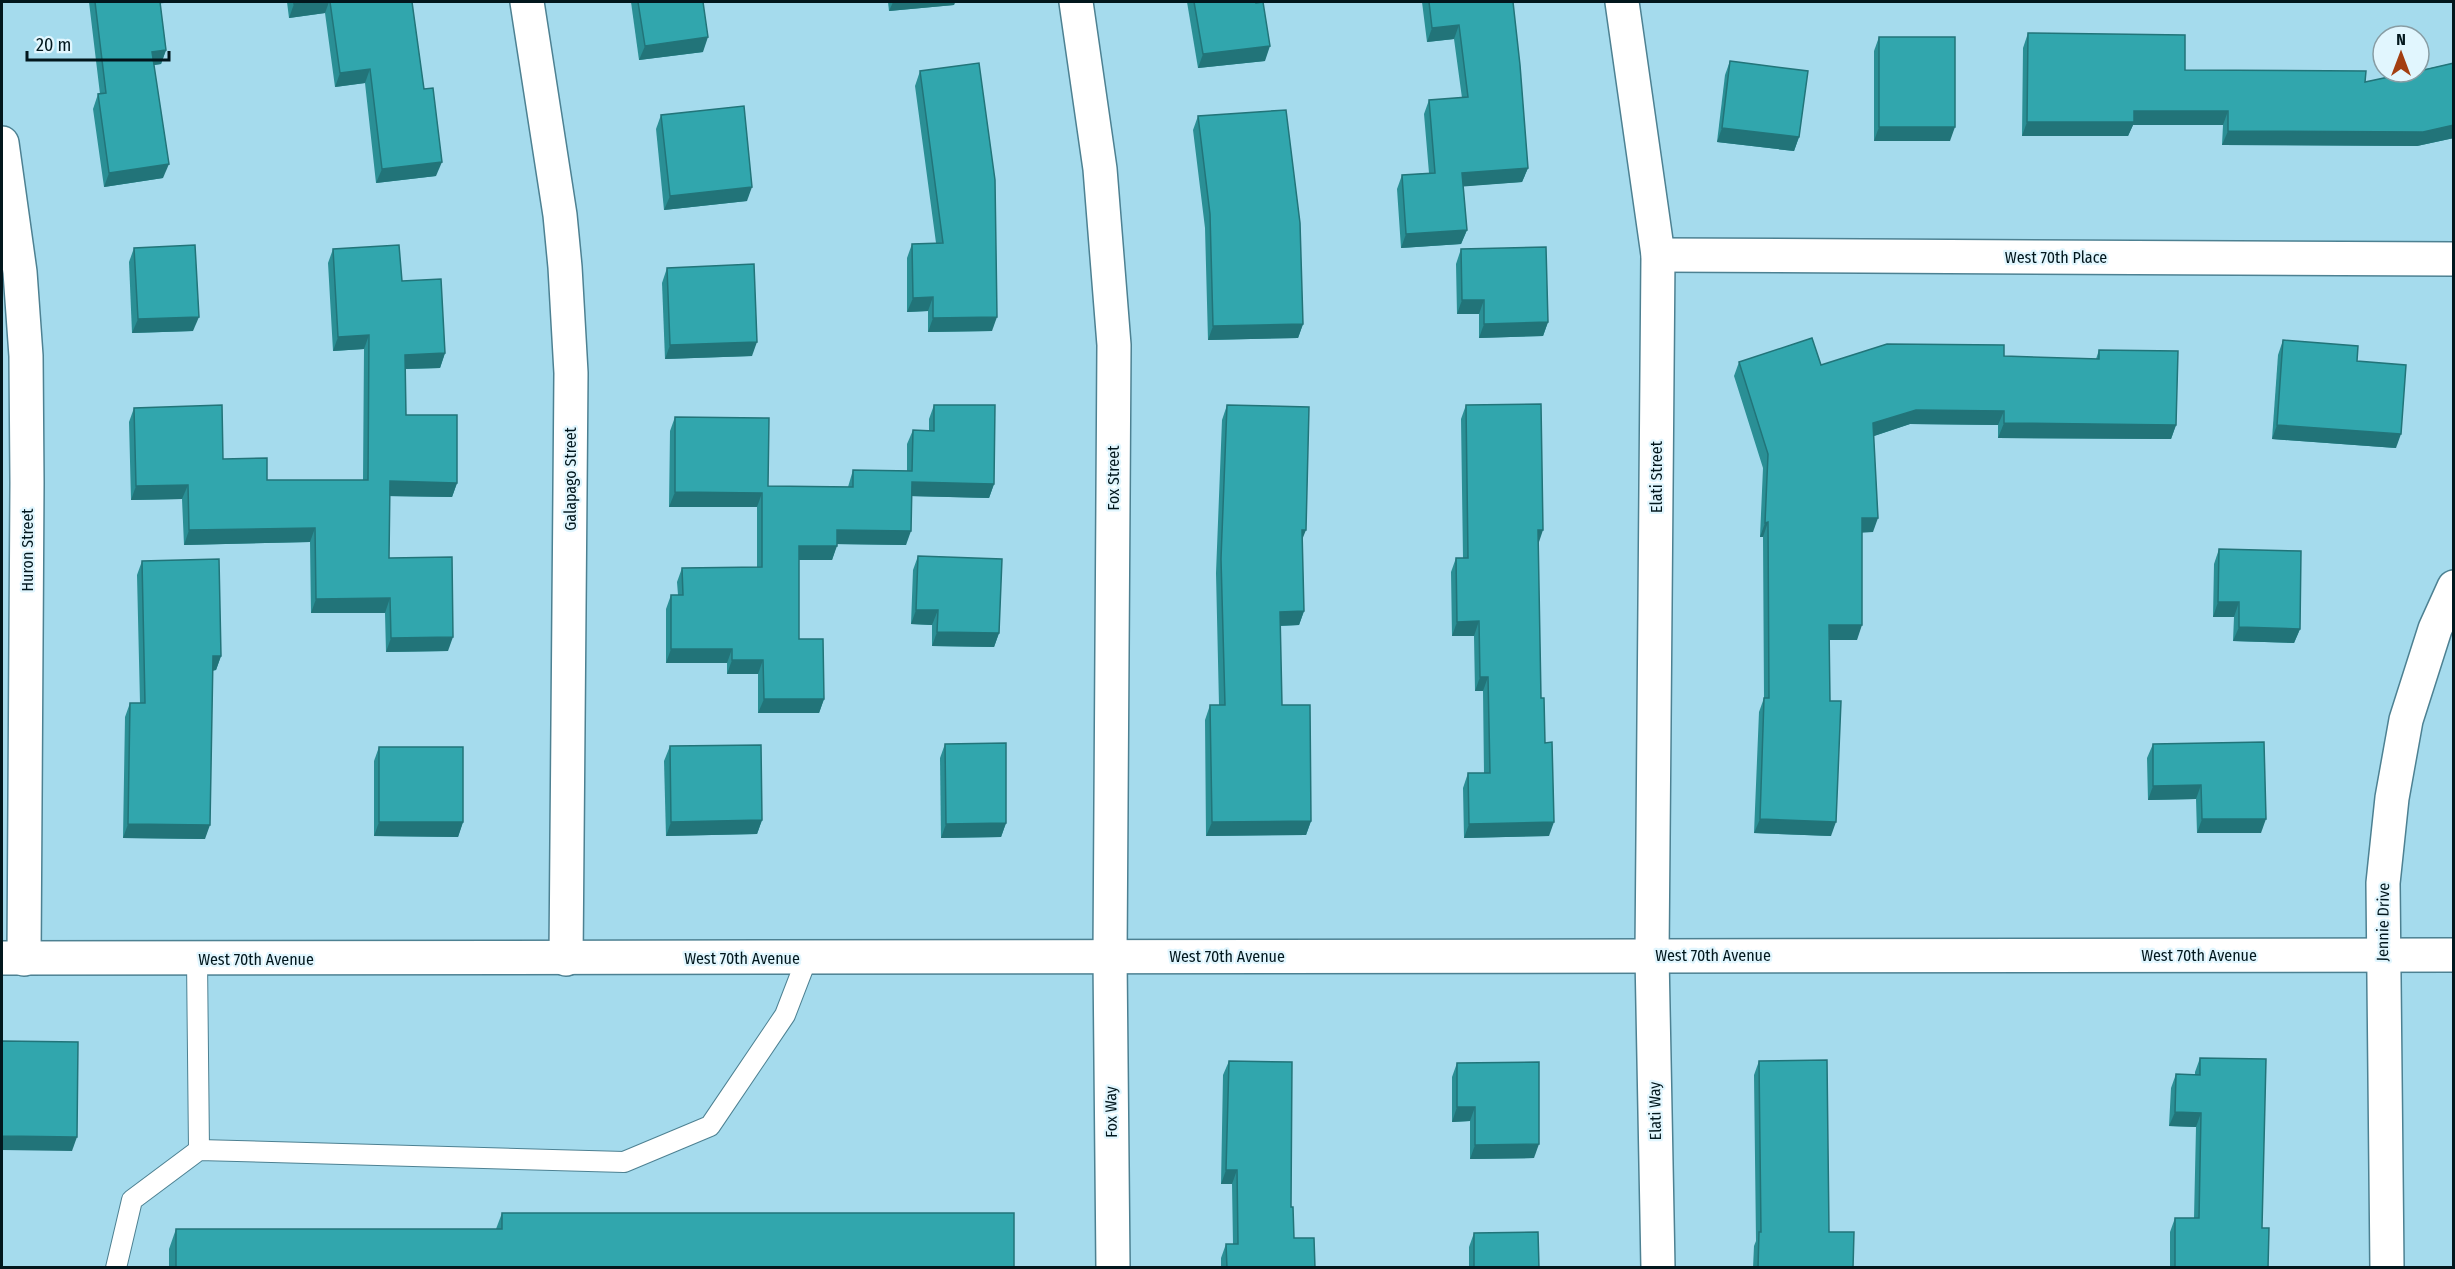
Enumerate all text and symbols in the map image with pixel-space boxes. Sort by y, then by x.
scale bar [27,24,170,62]
north arrow [2371,24,2431,84]
text: N [2396,30,2406,49]
text: 20 m [36,34,71,56]
street label: West 70th Place [2005,248,2107,267]
street label: Galapago Street [561,426,580,531]
street label: Elati Street [1647,440,1666,513]
street label: Fox Street [1104,445,1123,510]
street label: Huron Street [18,508,37,592]
street label: Jennie Drive [2373,882,2393,962]
street label: West 70th Avenue [1655,946,1771,965]
street label: West 70th Avenue [2141,946,2257,965]
street label: West 70th Avenue [1169,947,1285,966]
street label: West 70th Avenue [684,949,800,968]
street label: West 70th Avenue [198,950,314,969]
street label: Elati Way [1645,1081,1665,1140]
street label: Fox Way [1101,1085,1121,1138]

